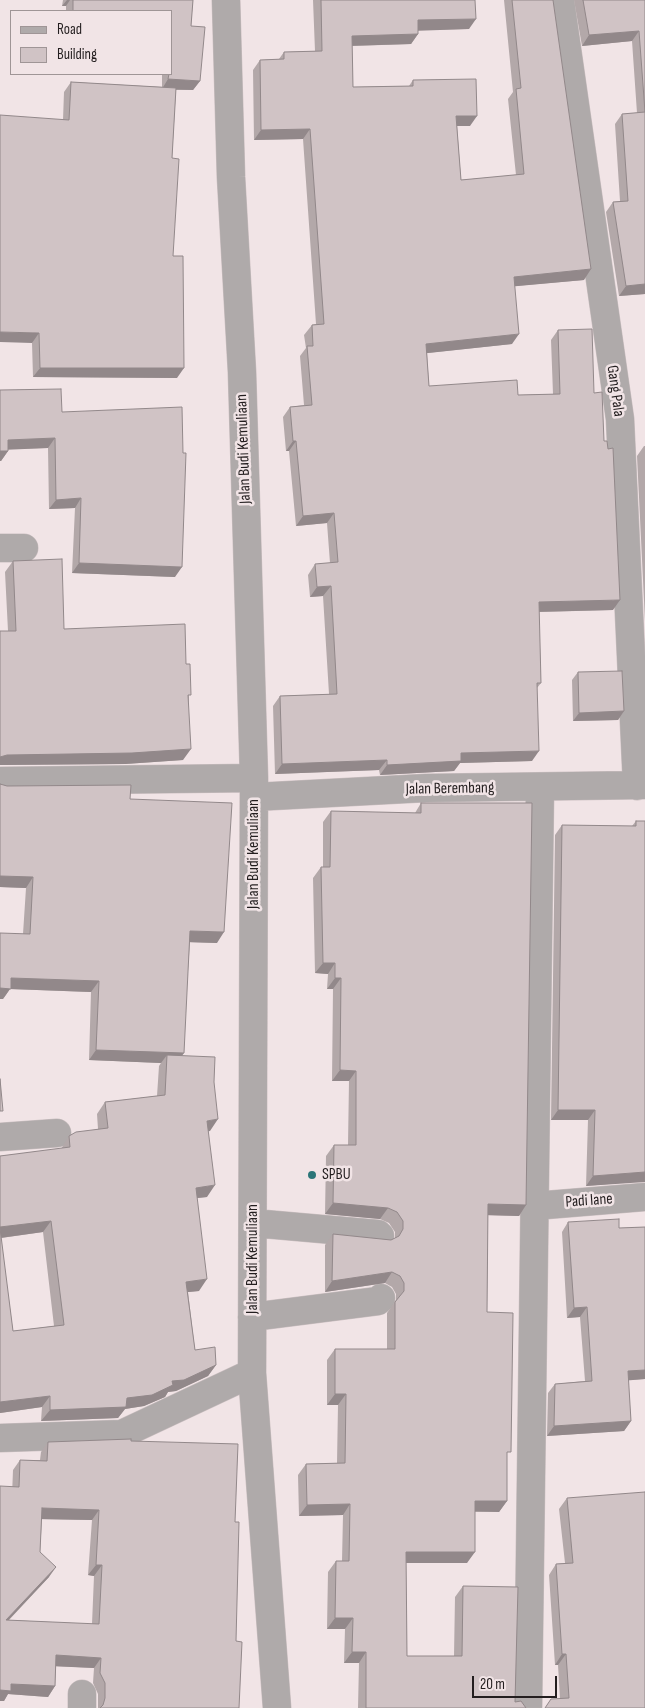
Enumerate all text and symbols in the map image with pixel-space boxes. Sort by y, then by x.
legend [10,10,172,75]
text: Road [57,20,82,39]
text: Building [57,45,97,64]
street label: Gang Pala [602,364,628,418]
street label: Jalan Budi Kemuliaan [232,394,256,504]
street label: Jalan Berembang [406,779,494,799]
street label: Jalan Budi Kemuliaan [244,799,264,909]
place label: SPBU [322,1165,351,1185]
marker: SPBU [306,1169,318,1181]
street label: Padi lane [565,1190,613,1212]
street label: Jalan Budi Kemuliaan [243,1204,263,1314]
scale bar [475,1666,560,1698]
text: 20 m [480,1675,505,1694]

